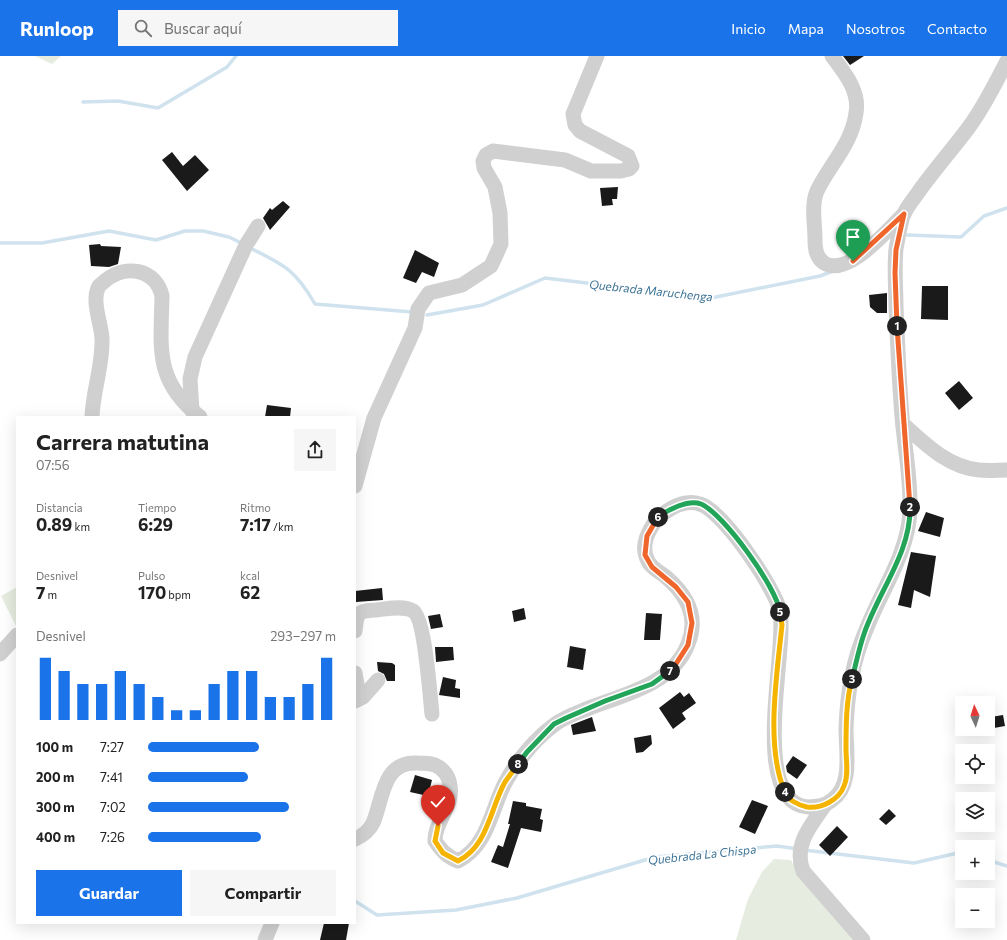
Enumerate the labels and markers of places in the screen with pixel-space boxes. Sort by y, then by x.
pin [836,220,870,261]
pin: 1 [887,316,907,336]
pin: 2 [900,497,920,517]
pin: 6 [648,507,668,527]
pin: 5 [770,602,790,622]
pin: 7 [660,661,680,681]
pin: 3 [842,669,862,689]
pin: 8 [508,754,528,774]
pin: 4 [775,782,795,802]
pin [421,785,455,826]

